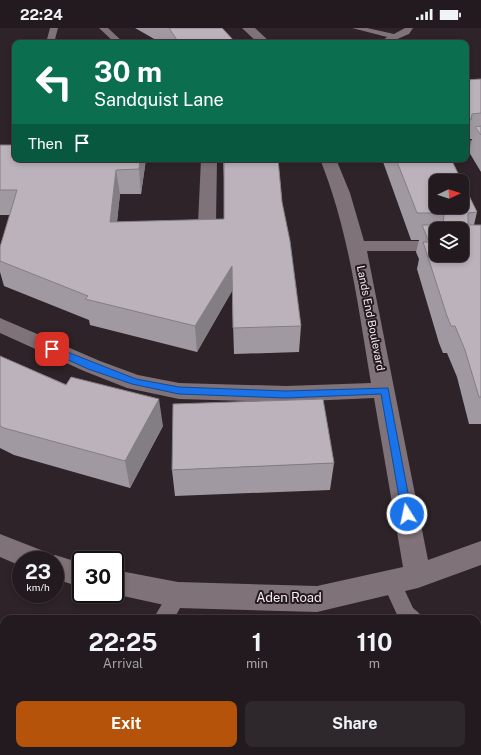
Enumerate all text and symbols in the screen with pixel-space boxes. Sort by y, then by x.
text: 22:24 [20,6,63,23]
text: 30 m [94,55,162,88]
icon: left [28,56,80,108]
text: Sandquist Lane [94,89,224,110]
icon: arrive [71,132,93,154]
text: Then [28,135,63,152]
north arrow [429,174,469,214]
map controls [429,174,469,262]
button: layers [429,222,469,262]
street label: Lands End Boulevard [355,264,387,372]
pin [35,332,69,366]
icon: arrive [41,338,63,360]
position arrow [386,493,428,535]
speed limit sign: 30 [72,551,124,603]
text: 23 [25,560,51,584]
text: km/h [26,581,50,593]
street label: Aden Road [256,590,322,605]
text: 22:25 [89,628,157,656]
text: 1 [252,628,262,656]
text: 110 [356,628,392,656]
text: Arrival [103,656,143,671]
text: min [246,656,268,671]
text: m [369,656,380,671]
button: Exit [16,701,237,747]
button: Share [245,701,465,747]

